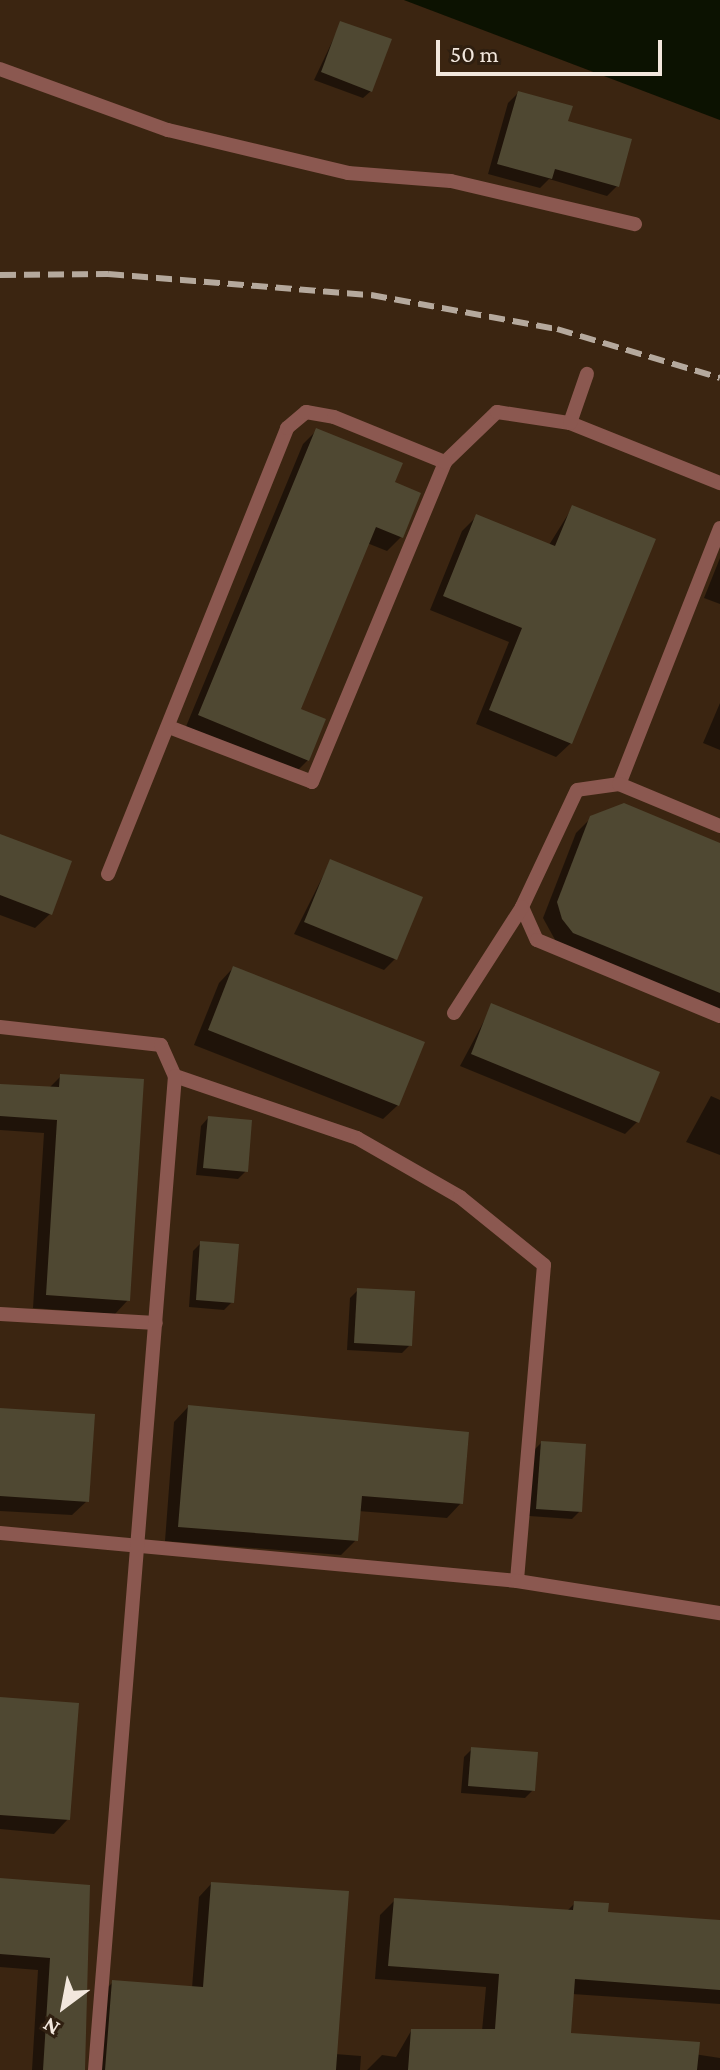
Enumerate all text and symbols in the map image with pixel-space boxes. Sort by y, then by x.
scale bar [440,24,666,74]
text: 50 m [450,40,499,67]
north arrow [24,1966,104,2046]
text: N [38,2012,64,2041]

